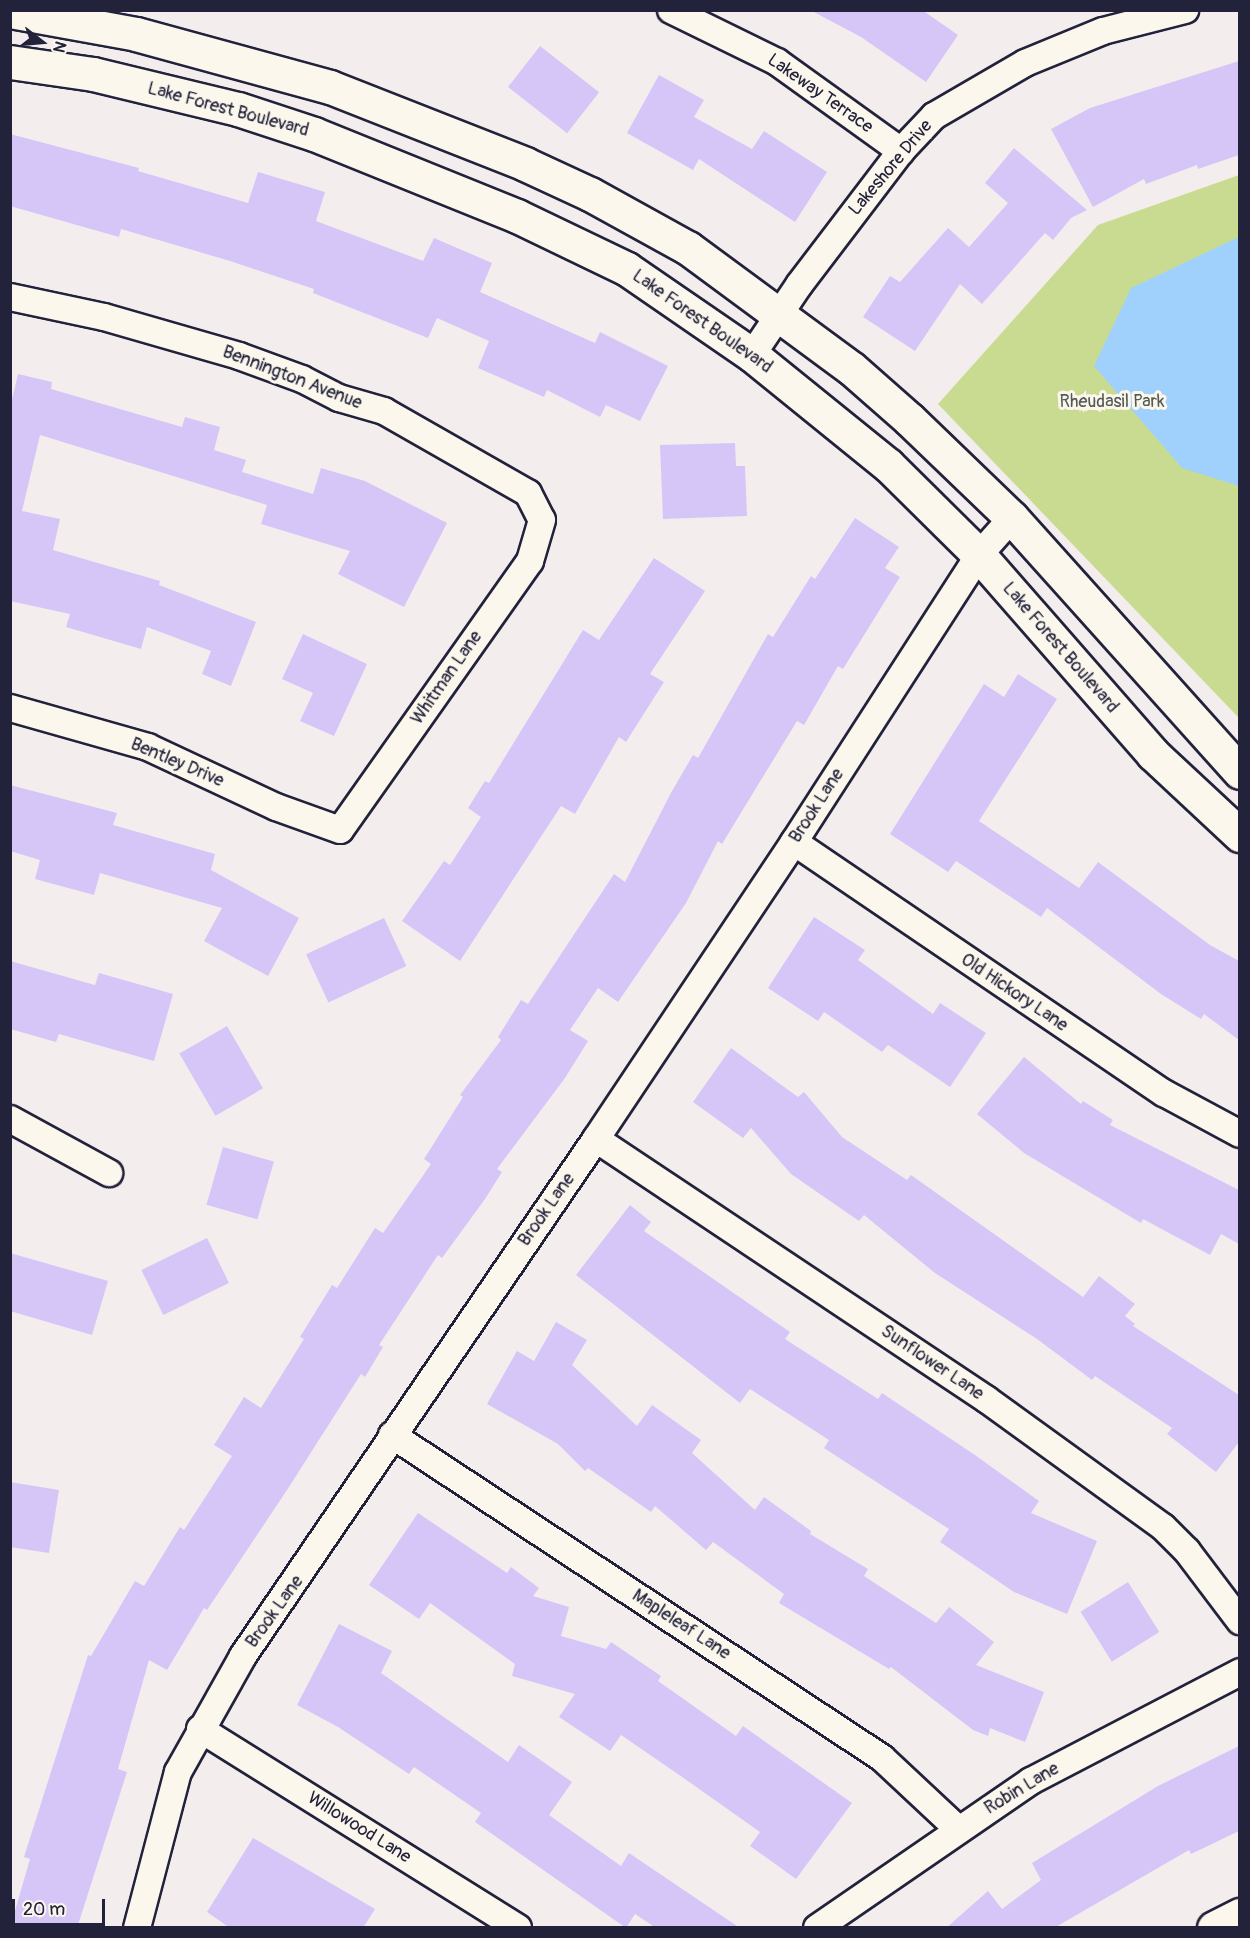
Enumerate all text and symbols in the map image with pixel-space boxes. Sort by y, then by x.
north arrow [12,12,72,72]
text: N [48,39,70,55]
street label: Lakeway Terrace [763,50,877,138]
street label: Lake Forest Boulevard [145,78,311,142]
street label: Lakeshore Drive [845,116,937,220]
street label: Lake Forest Boulevard [628,266,776,378]
street label: Bennington Avenue [219,341,365,415]
park label: Rheudasil Park [1060,391,1164,413]
street label: Lake Forest Boulevard [997,578,1123,718]
street label: Whitman Lane [407,627,487,729]
street label: Bentley Drive [127,734,227,792]
street label: Brook Lane [785,765,849,847]
street label: Old Hickory Lane [956,949,1072,1037]
street label: Brook Lane [514,1169,580,1251]
street label: Sunflower Lane [877,1321,987,1405]
street label: Brook Lane [242,1572,308,1652]
street label: Mapleleaf Lane [628,1585,734,1665]
street label: Robin Lane [981,1758,1063,1820]
street label: Willowood Lane [303,1788,415,1868]
scale bar [15,1887,108,1925]
text: 20 m [23,1898,65,1921]

